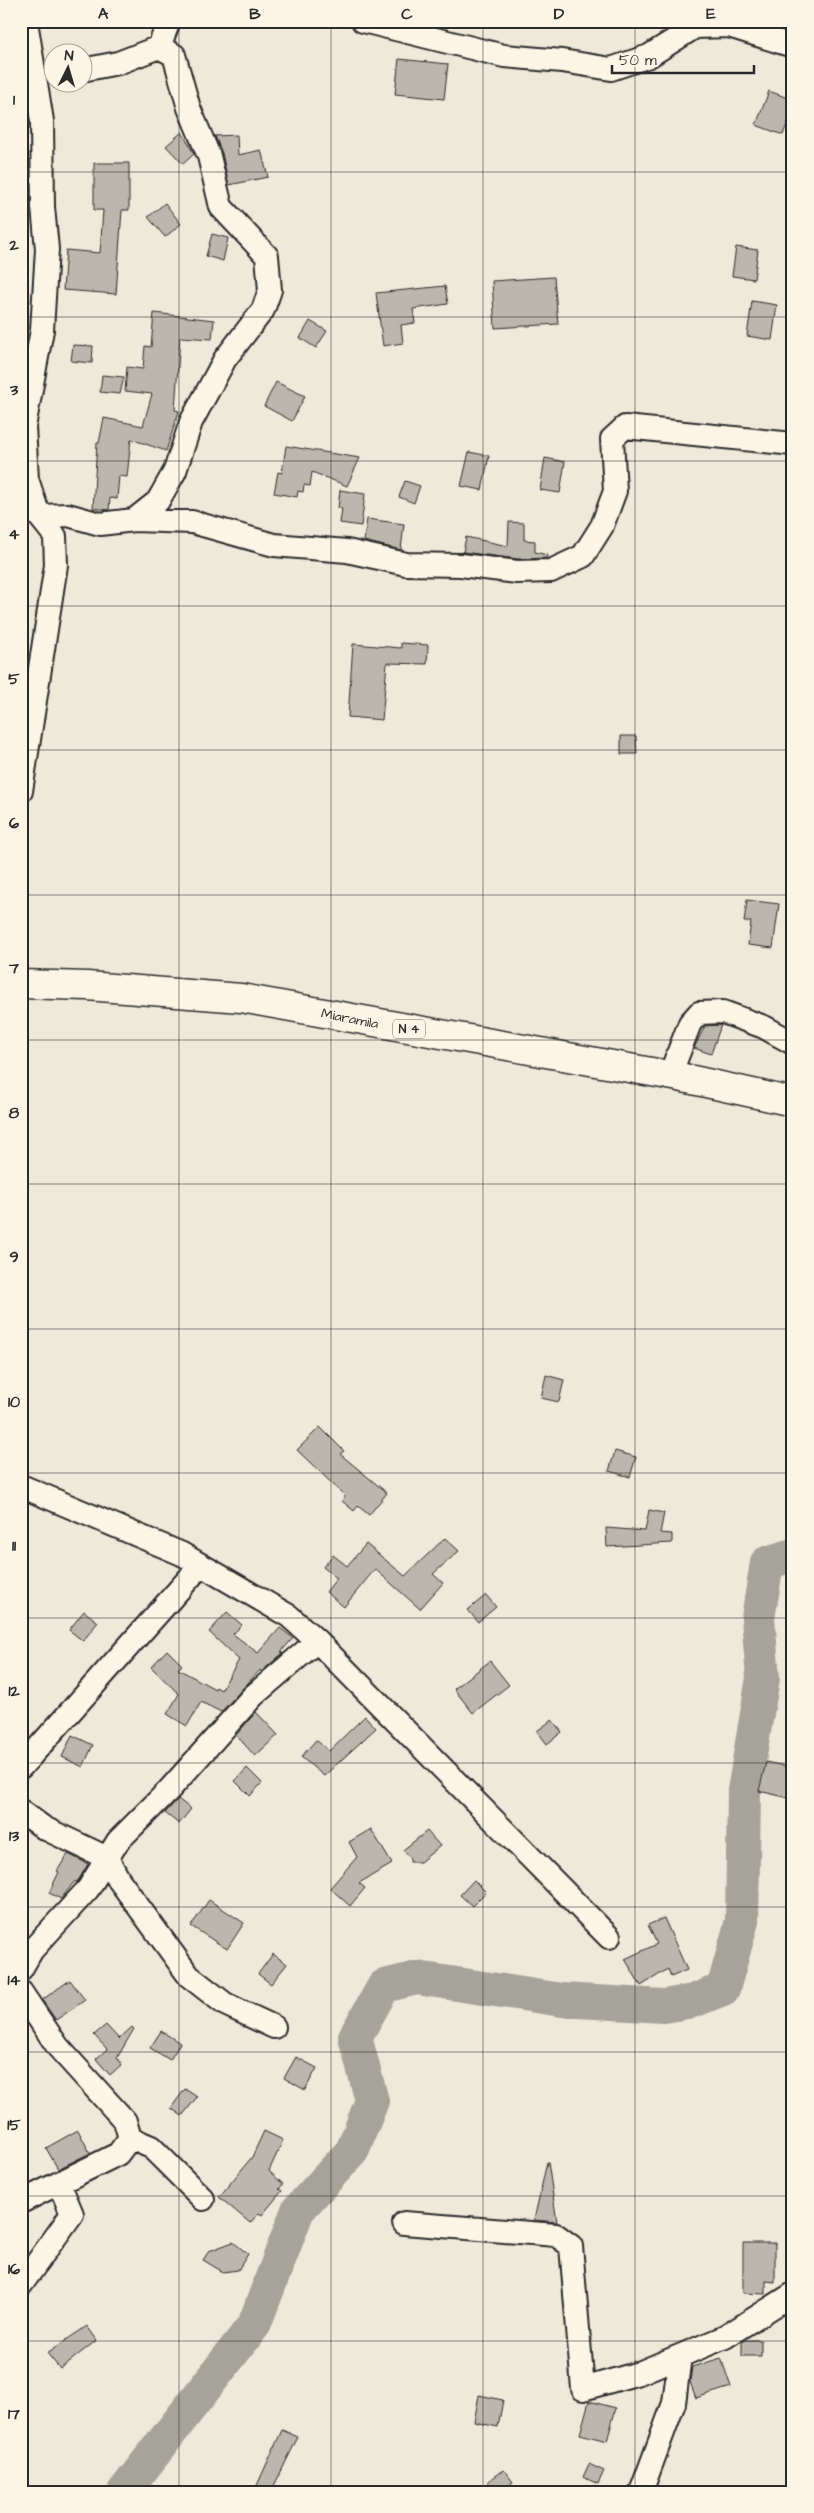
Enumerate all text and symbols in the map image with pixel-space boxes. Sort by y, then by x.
text: A [98,3,109,25]
text: B [249,3,261,25]
text: C [401,3,413,25]
text: D [554,3,565,25]
text: E [706,3,716,25]
north arrow [42,42,92,92]
scale bar [612,42,754,74]
text: N [64,46,75,66]
text: 50 m [619,50,657,71]
text: 1 [13,89,16,111]
text: 2 [8,234,19,256]
text: 3 [9,379,19,401]
text: 4 [9,523,20,545]
text: 5 [8,668,20,690]
text: 6 [9,812,19,834]
text: 7 [8,957,19,979]
street label: Miaramila [319,1004,380,1034]
road number: N 4 [393,1020,425,1038]
text: 8 [9,1102,20,1124]
text: 9 [9,1246,19,1268]
text: 10 [8,1391,20,1413]
text: 11 [12,1535,17,1557]
text: 12 [8,1680,20,1702]
text: 13 [9,1825,20,1847]
text: 14 [8,1969,21,1991]
text: 15 [7,2114,21,2136]
text: 16 [8,2258,20,2280]
text: 17 [8,2403,20,2425]

